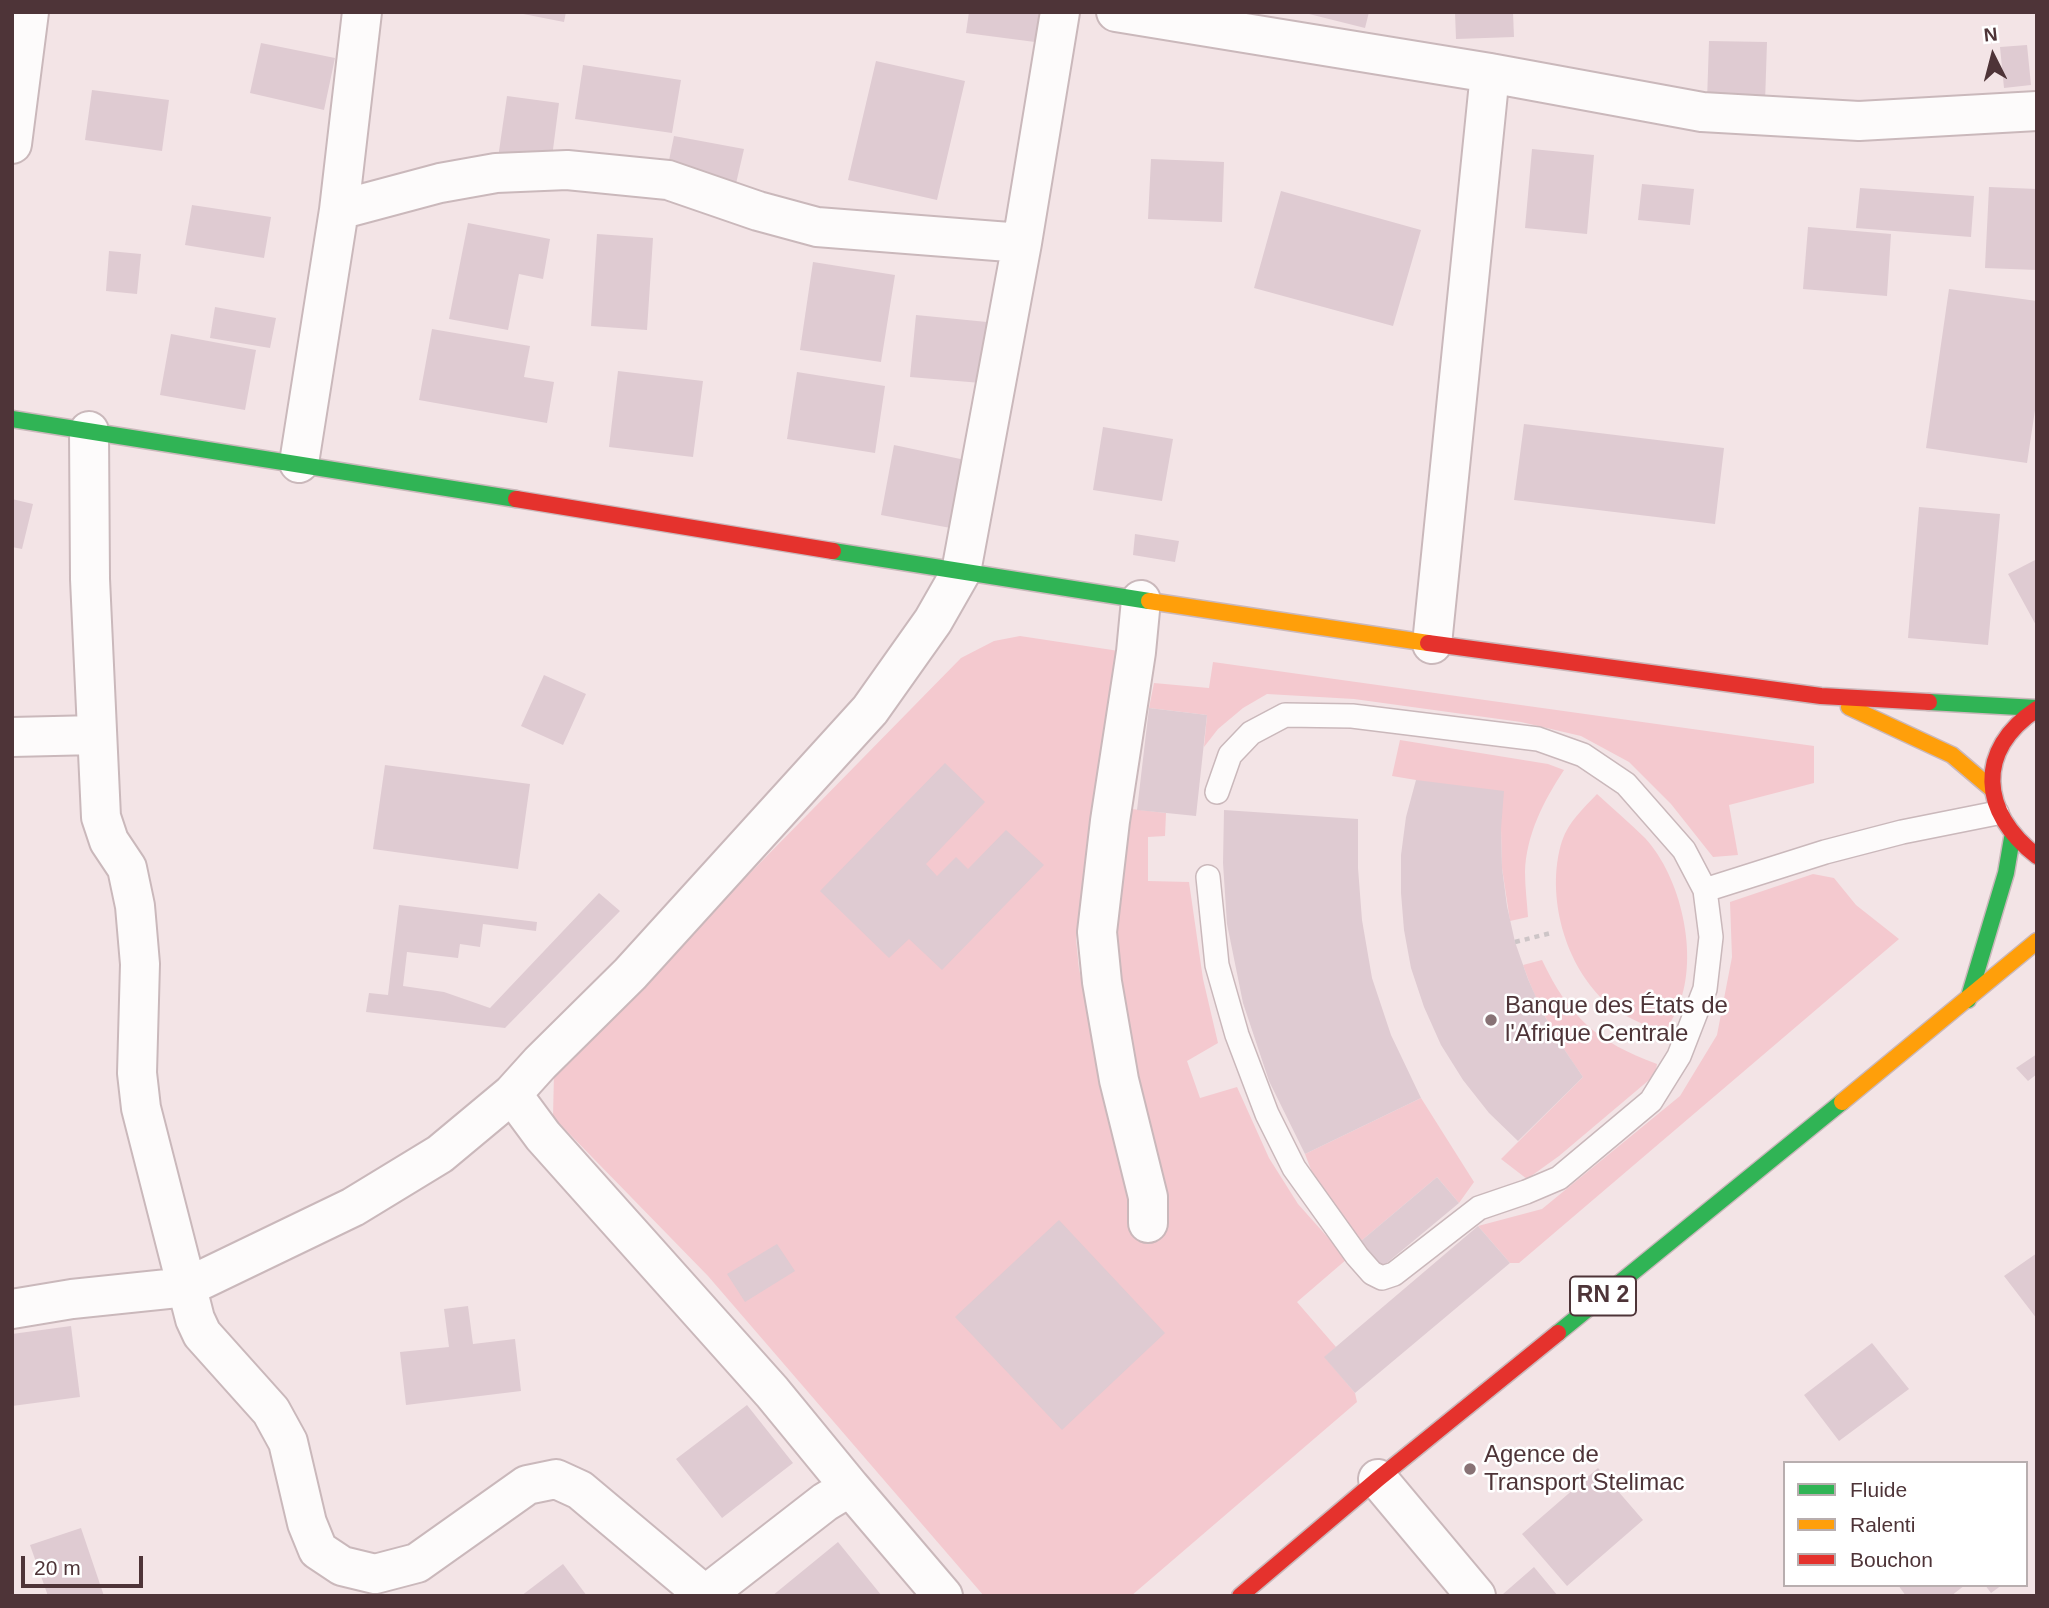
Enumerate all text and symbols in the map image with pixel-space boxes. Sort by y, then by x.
north arrow [1958,21,2028,91]
text: N [1983,23,1999,46]
place label: Banque des États de l'Afrique Centrale [1505,992,1728,1048]
marker: Banque des États de l'Afrique Centrale [1483,1012,1499,1028]
road number: RN 2 [1570,1276,1636,1316]
place label: Agence de Transport Stelimac [1484,1441,1685,1497]
marker: Agence de Transport Stelimac [1462,1461,1478,1477]
legend [1783,1461,2028,1587]
text: Fluide [1850,1478,1907,1501]
text: Ralenti [1850,1513,1915,1536]
scale bar [24,1542,147,1586]
text: Bouchon [1850,1548,1933,1571]
text: 20 m [34,1556,81,1579]

